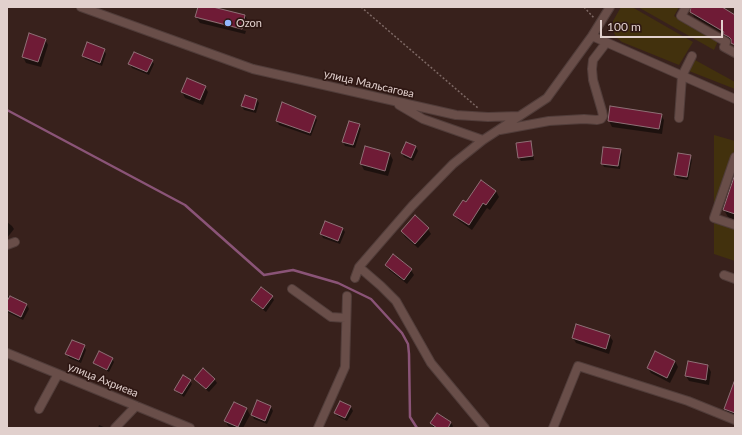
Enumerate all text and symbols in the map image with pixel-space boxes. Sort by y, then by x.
scale bar [602,12,725,38]
place label: Ozon [236,16,262,30]
marker: Ozon [223,18,233,28]
text: 100 m [607,19,641,34]
street label: улица Мальсагова [323,67,415,101]
street label: улица Ахриева [66,360,140,400]

